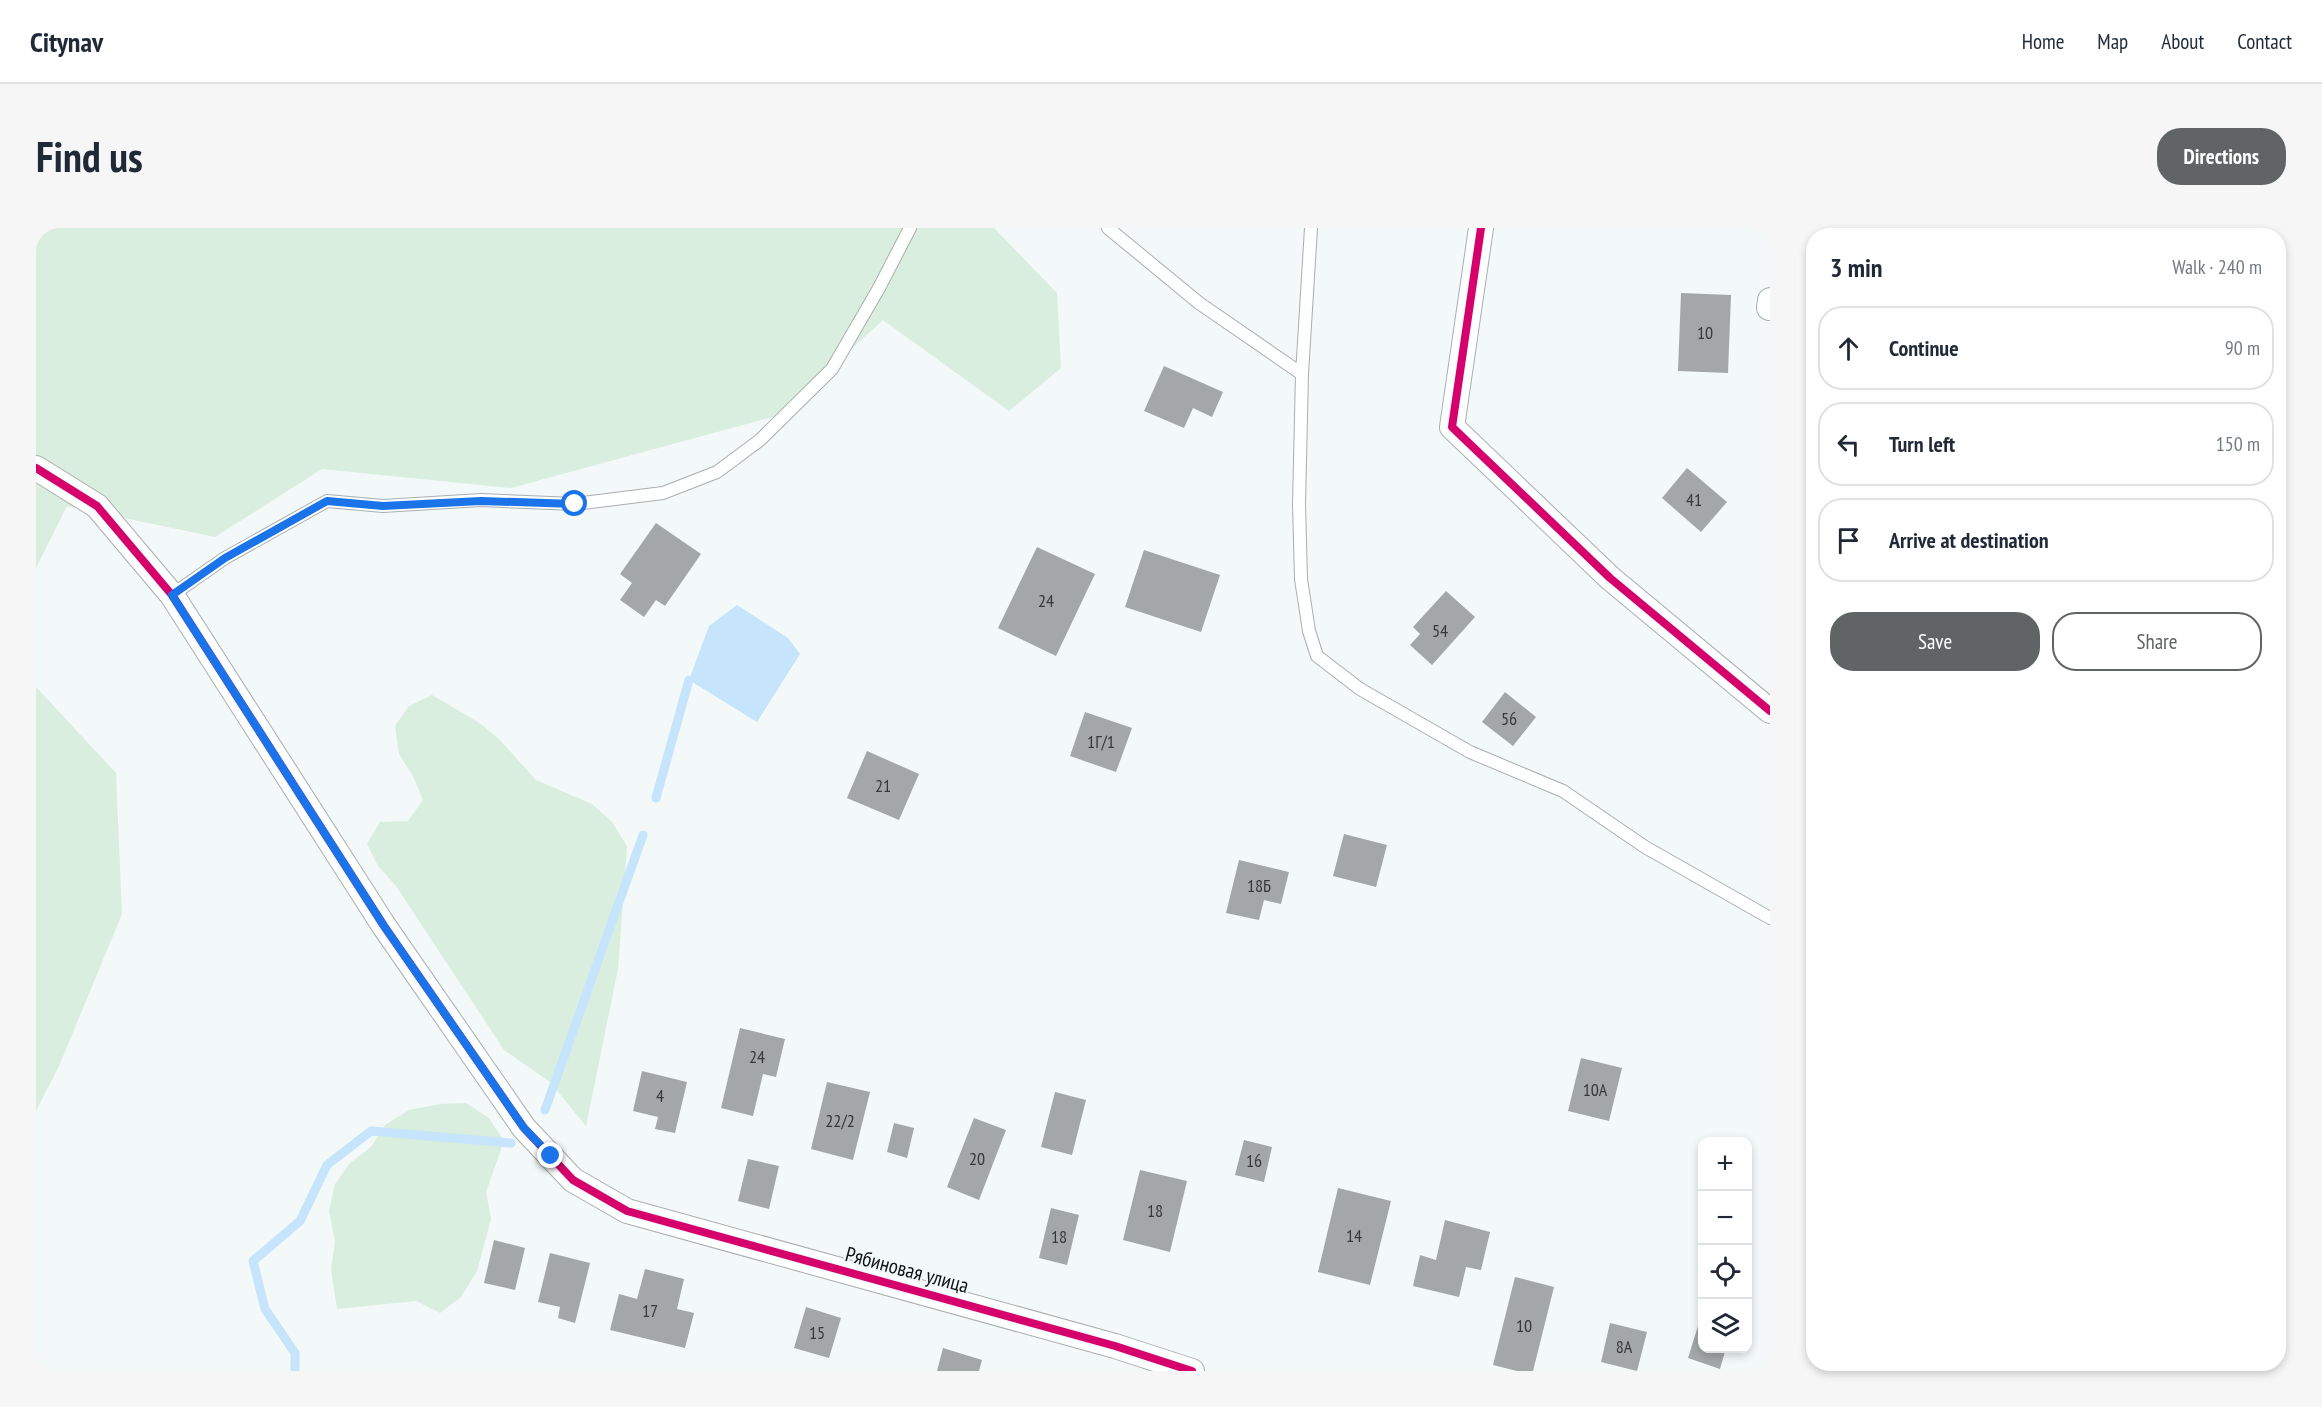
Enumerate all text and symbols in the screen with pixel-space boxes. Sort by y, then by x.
text: Citynav [30,23,103,60]
text: Home [2022,28,2064,55]
text: Map [2097,28,2128,55]
text: About [2161,28,2204,55]
text: Contact [2237,28,2292,55]
button: Directions [2157,128,2286,185]
text: Find us [36,129,143,184]
text: 3 min [1830,251,1883,284]
text: Walk · 240 m [2172,254,2262,280]
house number: 10 [1697,321,1713,344]
icon: ahead [1832,332,1865,365]
text: Continue [1889,334,1959,362]
text: 90 m [2225,335,2260,361]
icon: left [1832,428,1865,461]
text: Turn left [1889,430,1955,458]
text: 150 m [2216,431,2260,457]
house number: 41 [1686,488,1702,511]
route start [561,490,587,516]
icon: arrive [1832,524,1865,557]
text: Arrive at destination [1889,526,2049,554]
house number: 24 [1038,589,1054,612]
button: Save [1830,612,2040,671]
button: Share [2052,612,2262,671]
house number: 54 [1432,619,1448,642]
house number: 56 [1501,707,1517,730]
house number: 1Г/1 [1087,730,1115,753]
house number: 21 [875,774,891,797]
house number: 18Б [1247,874,1271,897]
house number: 24 [749,1045,765,1068]
house number: 10А [1583,1078,1608,1101]
house number: 4 [656,1084,664,1107]
house number: 22/2 [825,1109,855,1132]
map controls [1698,1137,1752,1353]
button: + [1698,1137,1752,1191]
route end [537,1142,563,1168]
house number: 20 [969,1147,985,1170]
house number: 16 [1246,1149,1262,1172]
button: − [1698,1191,1752,1245]
house number: 18 [1147,1199,1163,1222]
house number: 14 [1346,1224,1362,1247]
house number: 18 [1051,1225,1067,1248]
street label: Рябиновая улица [843,1240,972,1299]
button: locate [1698,1245,1752,1299]
house number: 17 [642,1299,658,1322]
button: layers [1698,1299,1752,1353]
house number: 10 [1516,1314,1532,1337]
house number: 15 [809,1321,825,1344]
house number: 8А [1616,1335,1633,1358]

